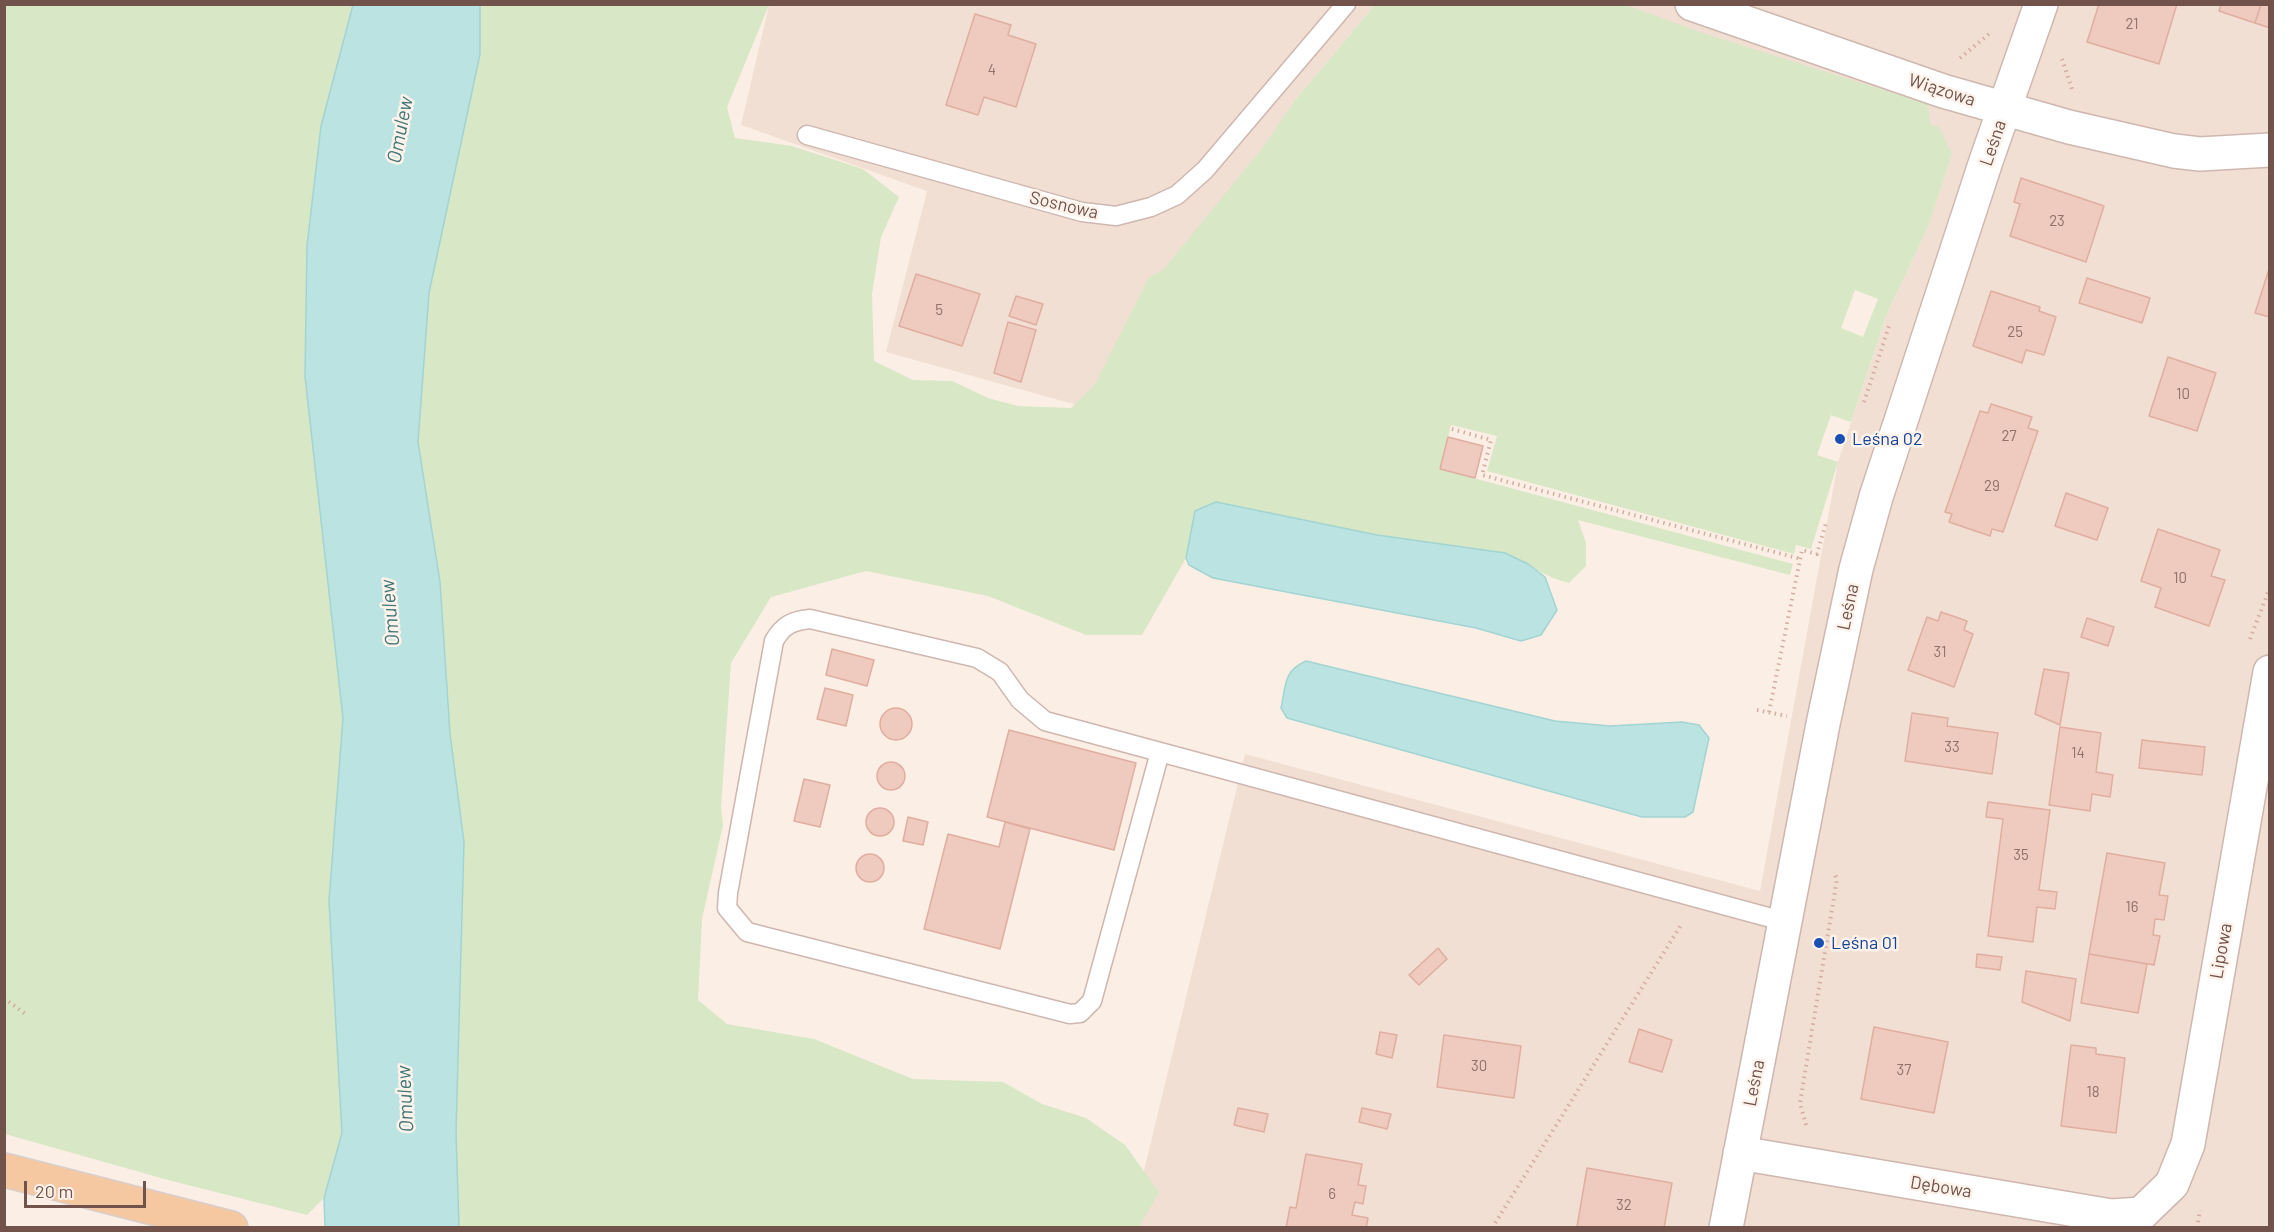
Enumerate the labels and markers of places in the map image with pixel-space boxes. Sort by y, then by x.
place label: Leśna 02 [1852,428,1923,450]
marker: Leśna 02 [1833,432,1847,446]
place label: Leśna 01 [1831,932,1898,954]
marker: Leśna 01 [1812,936,1826,950]

